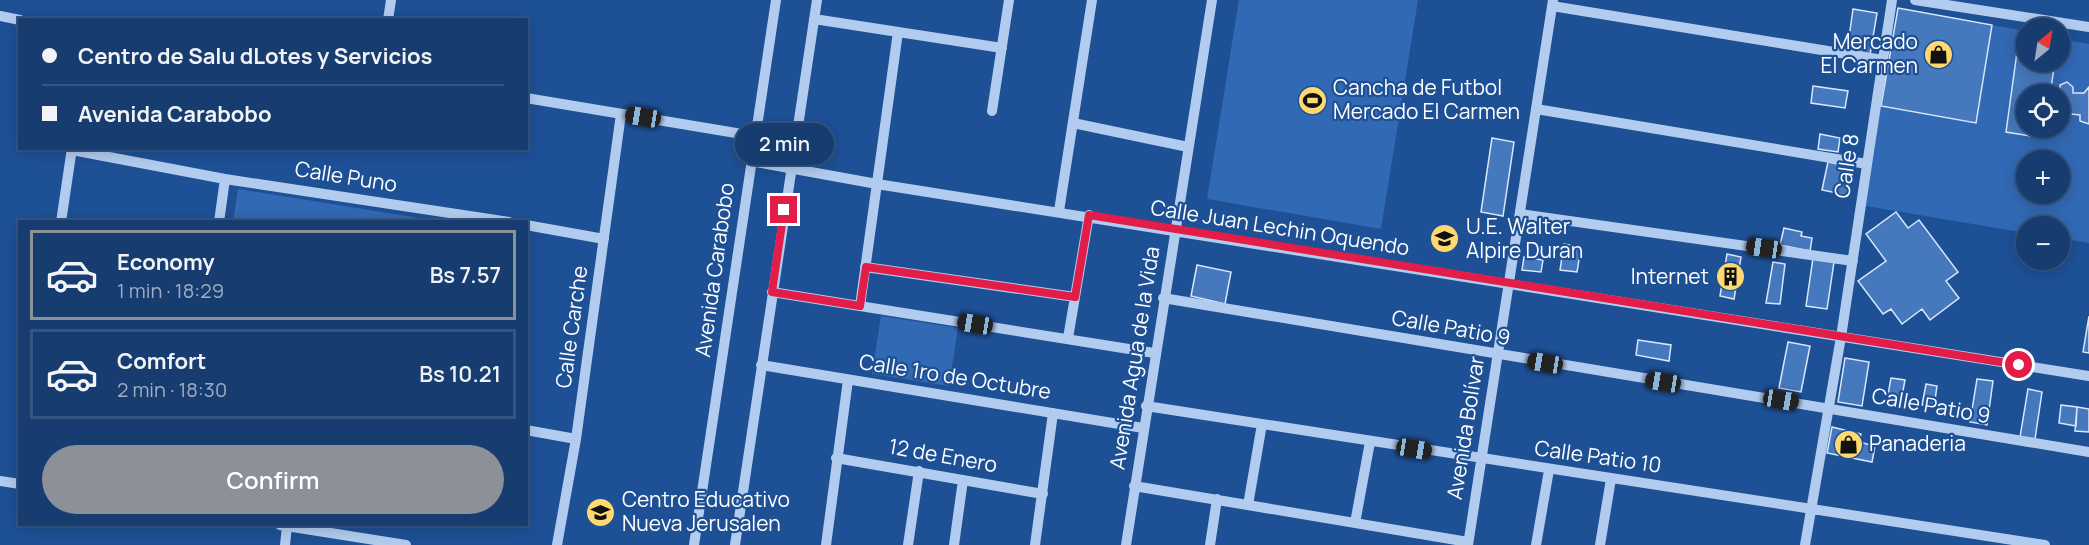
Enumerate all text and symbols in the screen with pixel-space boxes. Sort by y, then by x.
north arrow [2016,18,2070,72]
map controls [2016,18,2070,270]
place label: Mercado El Carmen [1820,27,1918,79]
shop icon: Mercado El Carmen [1923,38,1955,70]
text: Centro de Salu dLotes y Servicios [78,41,432,71]
place label: Cancha de Futbol Mercado El Carmen [1333,73,1520,125]
sports icon: Cancha de Futbol Mercado El Carmen [1296,84,1328,116]
button: locate [2016,84,2070,138]
text: Avenida Carabobo [78,99,271,129]
car [624,105,662,129]
callout: 2 min [734,123,834,165]
text: 2 min [759,130,810,157]
street label: Calle 8 [1827,131,1865,200]
button: + [2016,150,2070,204]
street label: Calle Puno [293,154,399,198]
street label: Avenida Carabobo [688,181,740,359]
street label: Calle Juan Lechin Oquendo [1149,193,1412,261]
route end [770,196,797,223]
place label: U.E. Walter Alpire Duran [1466,212,1583,264]
button: − [2016,216,2070,270]
school or university icon: U.E. Walter Alpire Duran [1429,223,1461,255]
car [1745,237,1783,259]
street label: Avenida Agua de la Vida [1103,244,1165,471]
text: Economy [117,247,215,277]
icon: car [45,248,99,302]
text: Bs 7.57 [430,260,501,290]
building icon: Internet [1714,261,1746,293]
place label: Internet [1631,262,1709,290]
street label: Calle Carche [549,264,593,390]
text: 1 min · 18:29 [117,277,224,304]
street label: Calle Patio 9 [1390,303,1513,351]
car [956,312,994,336]
text: Comfort [117,346,206,376]
icon: car [45,347,99,401]
street label: Calle 1ro de Octubre [857,347,1053,405]
car [1526,351,1564,375]
route start [2005,351,2032,378]
street label: Avenida Bolívar [1440,354,1490,502]
text: Bs 10.21 [419,359,501,389]
car [1644,370,1682,394]
text: 2 min · 18:30 [117,376,227,403]
street label: Calle Patio 9 [1870,381,1993,429]
car [1762,388,1800,412]
shop icon: Panaderia [1832,428,1864,460]
place label: Panaderia [1869,429,1966,457]
street label: 12 de Enero [887,432,1000,478]
street label: Calle Patio 10 [1533,433,1663,479]
car [1395,437,1433,461]
button: Confirm [42,445,504,514]
place label: Centro Educativo Nueva Jerusalen [622,485,790,537]
school or university icon: Centro Educativo Nueva Jerusalen [585,496,617,528]

